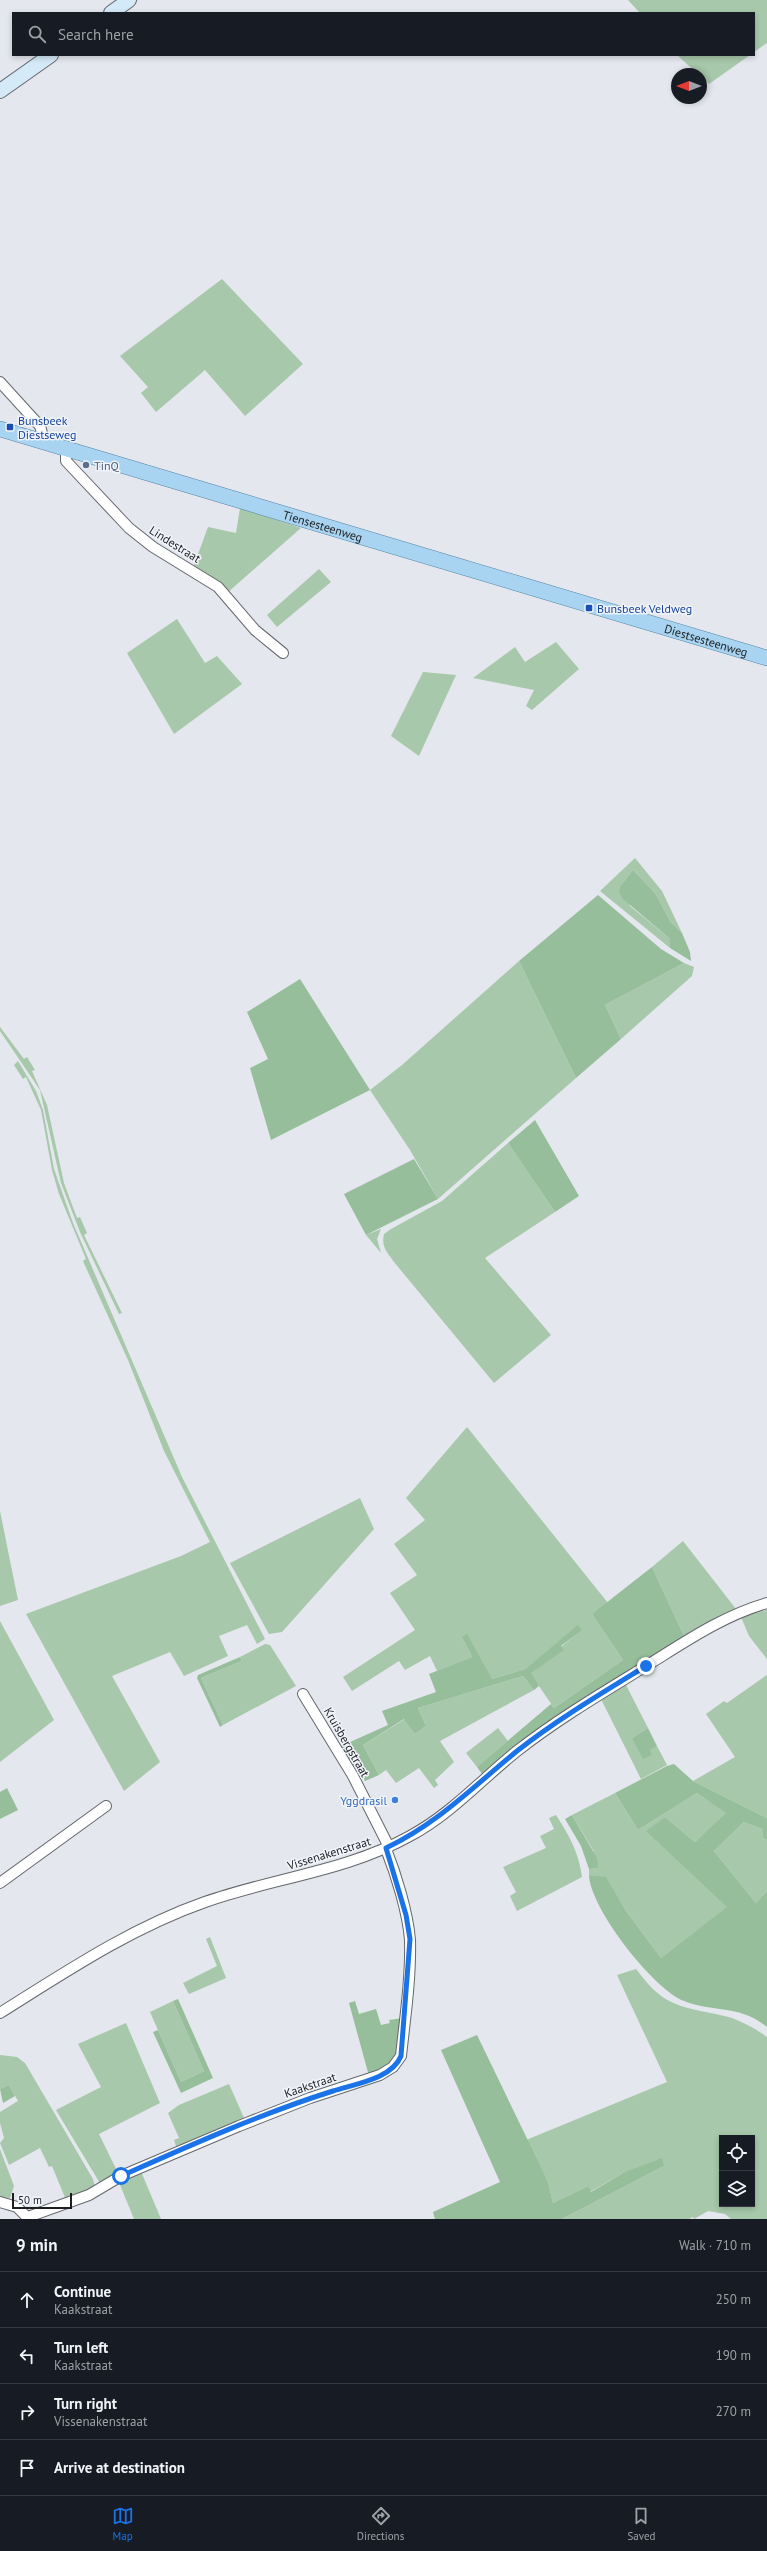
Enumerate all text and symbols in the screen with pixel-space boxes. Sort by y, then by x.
search box [12,12,755,56]
icon: search [26,23,48,45]
text: Search here [58,25,134,44]
north arrow [671,68,707,104]
place label: Bunsbeek Diestseweg [18,413,76,442]
marker: Bunsbeek Diestseweg [5,422,15,432]
place label: TinQ [94,458,119,473]
marker: TinQ [81,460,91,470]
street label: Tiensesteenweg [281,506,365,544]
street label: Lindestraat [147,522,203,566]
place label: Bunsbeek Veldweg [597,601,692,616]
marker: Bunsbeek Veldweg [584,603,594,613]
street label: Diestsesteenweg [663,620,750,659]
route end [637,1657,655,1675]
street label: Kruisbergstraat [321,1704,373,1780]
place label: Yggdrasil [340,1793,387,1808]
marker: Yggdrasil [390,1795,400,1805]
street label: Vissenakenstraat [285,1833,372,1873]
street label: Kaakstraat [282,2069,338,2101]
map controls [719,2135,755,2207]
button: locate [719,2135,755,2171]
route start [112,2167,130,2185]
button: layers [719,2171,755,2207]
scale bar [12,2191,72,2210]
text: 50 m [18,2193,42,2207]
text: 9 min [16,2234,57,2256]
text: Walk · 710 m [679,2237,751,2254]
text: Continue [54,2282,111,2301]
icon: ahead [16,2289,38,2311]
text: 250 m [716,2291,751,2308]
text: Kaakstraat [54,2301,112,2318]
text: Turn left [54,2338,108,2357]
icon: left [16,2345,38,2367]
text: 190 m [716,2347,751,2364]
text: Kaakstraat [54,2357,112,2374]
text: Turn right [54,2394,117,2413]
icon: right [16,2401,38,2423]
text: 270 m [716,2403,751,2420]
text: Vissenakenstraat [54,2413,147,2430]
icon: arrive [16,2457,38,2479]
text: Arrive at destination [54,2458,185,2477]
tab: Map [112,2505,134,2543]
tab: Directions [357,2505,404,2543]
tab: Saved [627,2505,655,2543]

